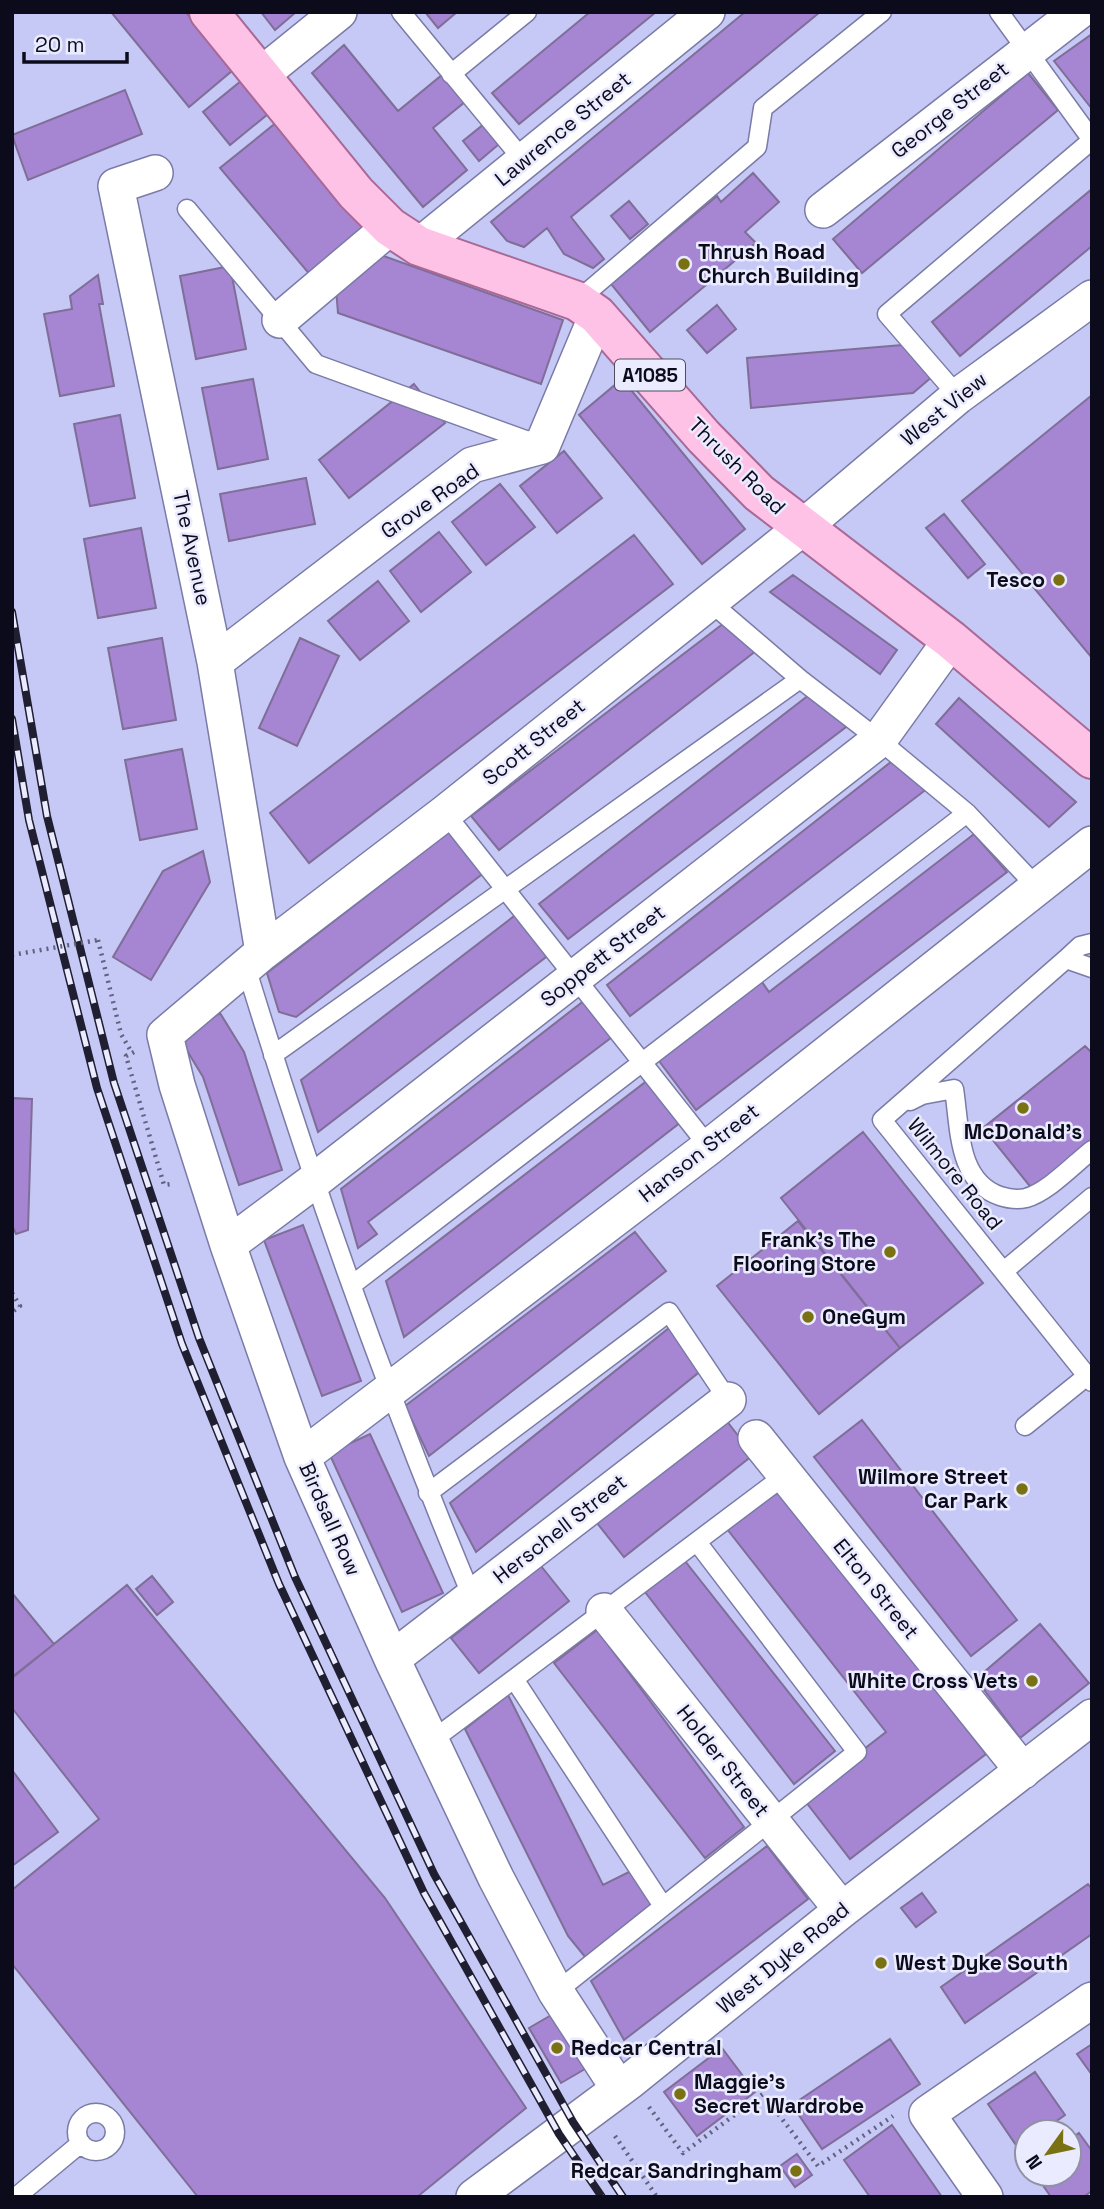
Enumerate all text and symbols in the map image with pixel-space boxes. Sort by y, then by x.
scale bar [24,21,128,65]
text: 20 m [35,31,85,58]
street label: George Street [885,55,1014,164]
street label: Lawrence Street [489,65,636,192]
place label: Thrush Road Church Building [698,238,859,289]
marker: Thrush Road Church Building [676,256,692,272]
road number: A1085 [615,360,685,390]
street label: West View [895,366,992,452]
street label: Thrush Road [683,411,792,520]
street label: Grove Road [375,457,484,544]
street label: The Avenue [167,488,218,608]
place label: Tesco [986,566,1045,593]
marker: Tesco [1051,572,1067,588]
street label: Scott Street [477,692,591,791]
street label: Soppett Street [535,898,671,1013]
street label: Hanson Street [633,1097,764,1208]
marker: McDonald's [1015,1100,1031,1116]
street label: Wilmore Road [902,1112,1009,1235]
place label: McDonald's [964,1118,1082,1145]
place label: Frank's The Flooring Store [733,1226,876,1277]
marker: Frank's The Flooring Store [882,1244,898,1260]
place label: OneGym [822,1303,906,1330]
marker: OneGym [800,1309,816,1325]
street label: Birdsall Row [293,1458,368,1580]
place label: Wilmore Street Car Park [858,1463,1008,1514]
street label: Herschell Street [487,1468,632,1589]
marker: Wilmore Street Car Park [1014,1481,1030,1497]
street label: Elton Street [828,1533,925,1644]
place label: White Cross Vets [848,1667,1018,1694]
marker: White Cross Vets [1024,1673,1040,1689]
street label: Holder Street [671,1699,776,1822]
street label: West Dyke Road [711,1896,855,2019]
place label: West Dyke South [895,1949,1068,1976]
marker: West Dyke South [873,1955,889,1971]
place label: Redcar Central [571,2034,722,2061]
marker: Redcar Central [549,2040,565,2056]
place label: Maggie's Secret Wardrobe [694,2068,864,2119]
marker: Maggie's Secret Wardrobe [672,2086,688,2102]
north arrow [1013,2118,1083,2188]
text: N [1020,2150,1048,2174]
place label: Redcar Sandringham [571,2157,782,2184]
marker: Redcar Sandringham [788,2163,804,2179]

